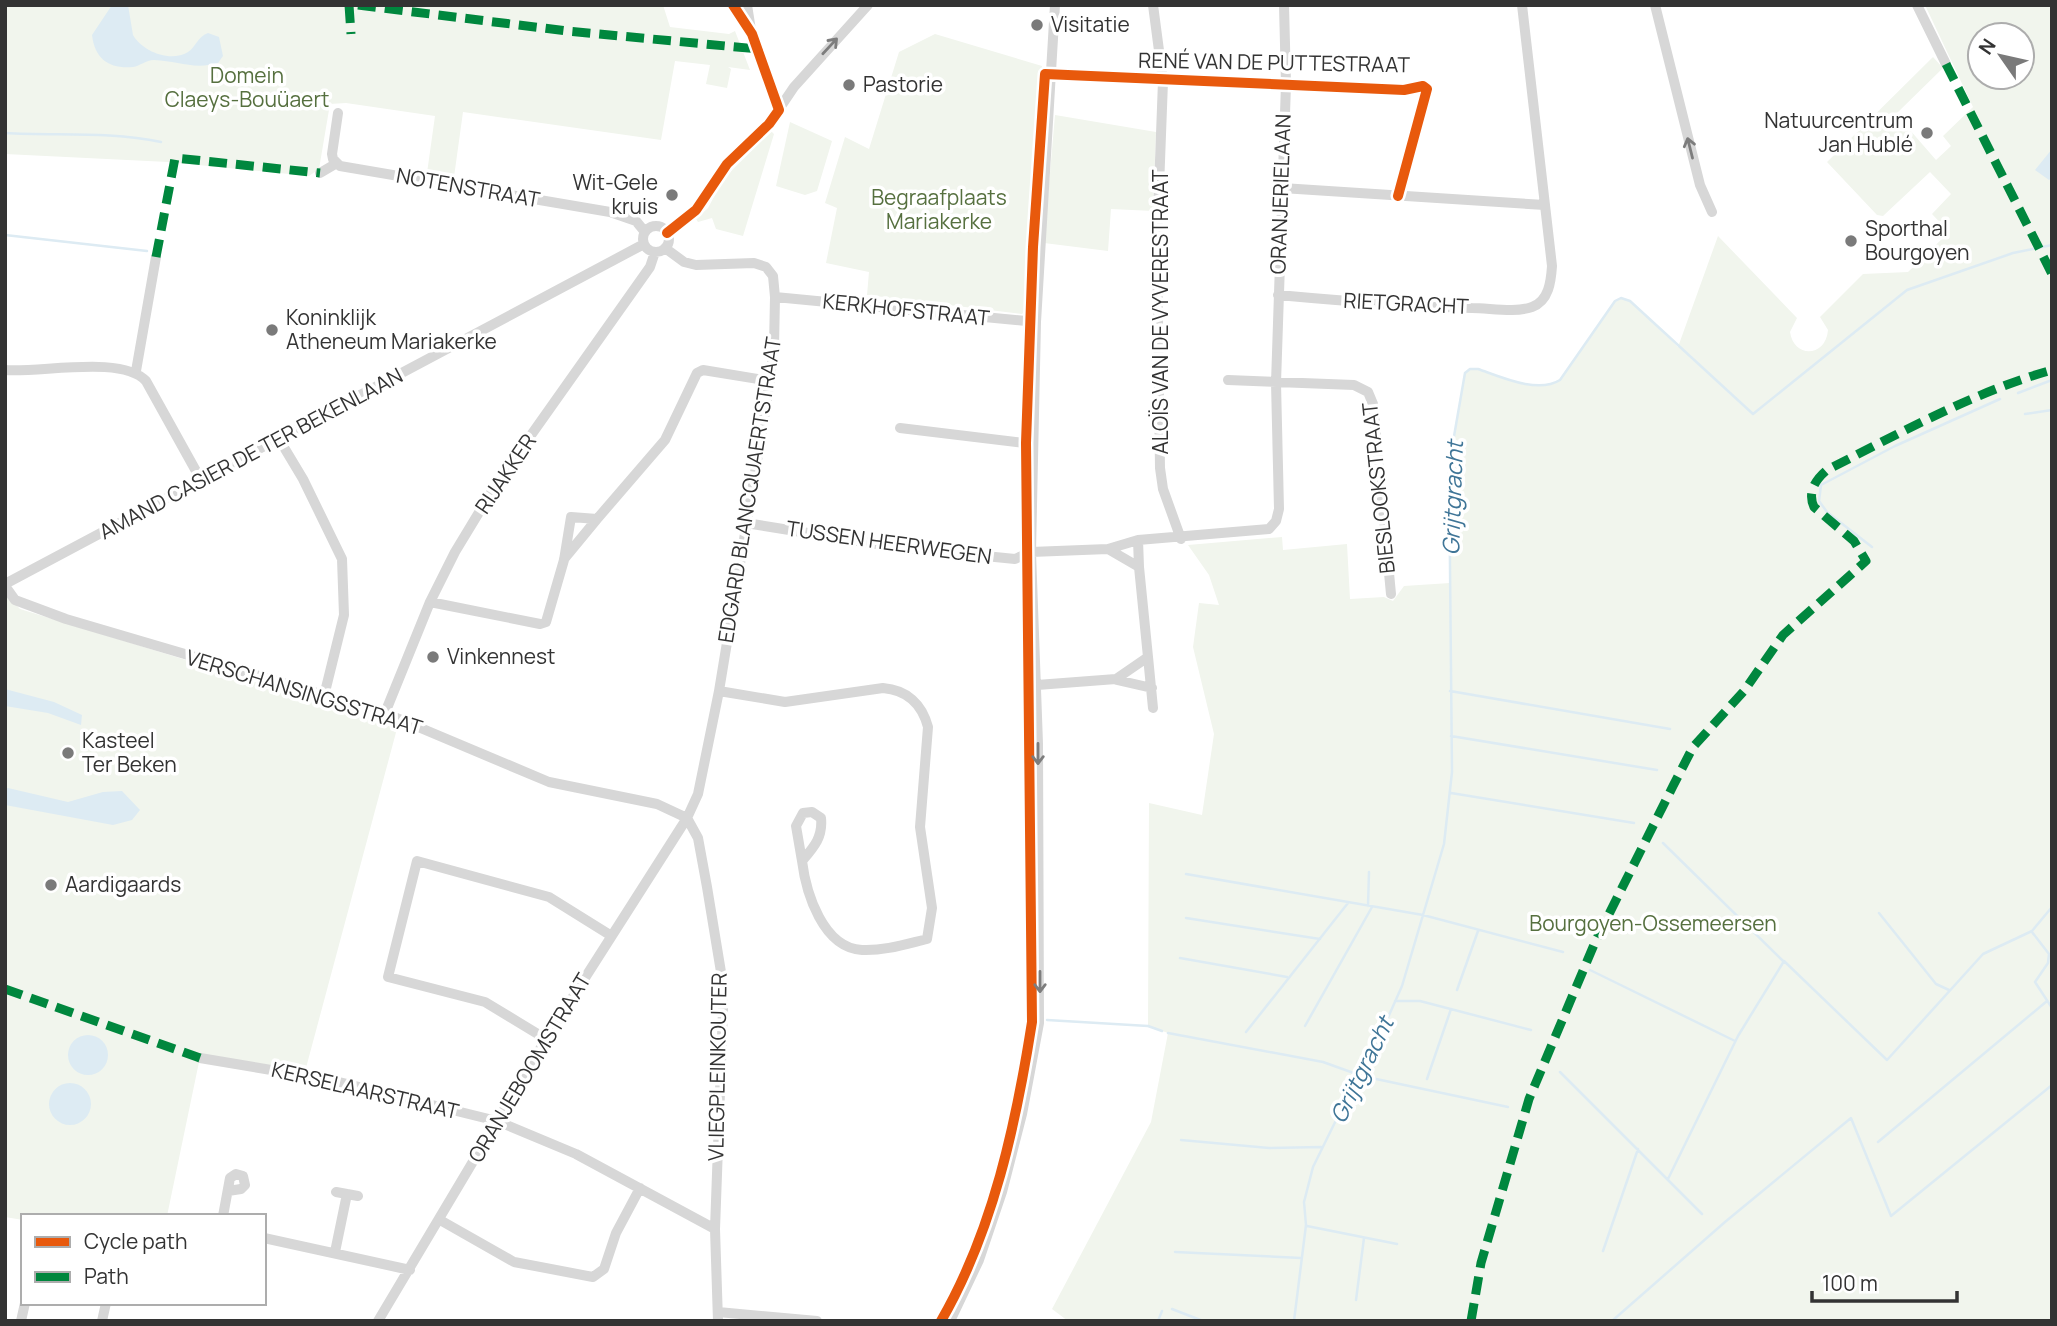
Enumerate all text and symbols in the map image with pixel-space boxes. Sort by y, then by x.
place label: Visitatie [1051,10,1130,38]
marker: Visitatie [1029,17,1045,33]
north arrow [1966,21,2036,91]
text: N [1972,34,2002,59]
one-way arrow [822,38,839,55]
street label: RENÉ VAN DE PUTTESTRAAT [1138,46,1411,78]
park label: Domein Claeys-Bouüaert [165,61,329,113]
place label: Pastorie [863,70,943,98]
marker: Pastorie [841,77,857,93]
place label: Natuurcentrum Jan Hublé [1764,106,1913,158]
street label: ORANJERIELAAN [1263,113,1297,275]
marker: Natuurcentrum Jan Hublé [1919,125,1935,141]
one-way arrow [1683,137,1696,160]
street label: NOTENSTRAAT [394,161,543,214]
place label: Wit-Gele kruis [572,168,658,220]
street label: ALOÏS VAN DE VYVERESTRAAT [1146,169,1174,455]
park label: Begraafplaats Mariakerke [871,183,1007,235]
marker: Wit-Gele kruis [664,187,680,203]
place label: Sporthal Bourgoyen [1865,214,1969,266]
marker: Sporthal Bourgoyen [1843,233,1859,249]
street label: KERKHOFSTRAAT [821,286,991,332]
street label: RIETGRACHT [1343,286,1470,320]
place label: Koninklijk Atheneum Mariakerke [286,303,497,355]
marker: Koninklijk Atheneum Mariakerke [264,322,280,338]
street label: EDGARD BLANCQUAERTSTRAAT [711,334,787,645]
street label: AMAND CASIER DE TER BEKENLAAN [94,361,407,545]
street label: BIESLOOKSTRAAT [1355,401,1401,575]
street label: RIJAKKER [468,428,542,519]
water label: Grijtgracht [1434,437,1470,556]
street label: TUSSEN HEERWEGEN [785,514,994,570]
place label: Vinkennest [447,642,555,670]
street label: VERSCHANSINGSSTRAAT [183,643,426,741]
marker: Vinkennest [425,649,441,665]
place label: Kasteel Ter Beken [82,726,177,778]
one-way arrow [1031,743,1045,766]
marker: Kasteel Ter Beken [60,745,76,761]
place label: Aardigaards [65,870,181,898]
marker: Aardigaards [43,877,59,893]
park label: Bourgoyen-Ossemeersen [1529,909,1777,937]
street label: ORANJEBOOMSTRAAT [461,967,597,1167]
one-way arrow [1034,970,1047,993]
street label: VLIEGPLEINKOUTER [701,972,733,1161]
water label: Grijtgracht [1322,1009,1402,1128]
street label: KERSELAARSTRAAT [269,1055,462,1125]
legend [21,1214,266,1305]
text: Cycle path [84,1227,187,1255]
scale bar [1812,1260,1957,1304]
text: Path [84,1262,129,1290]
text: 100 m [1822,1269,1878,1297]

